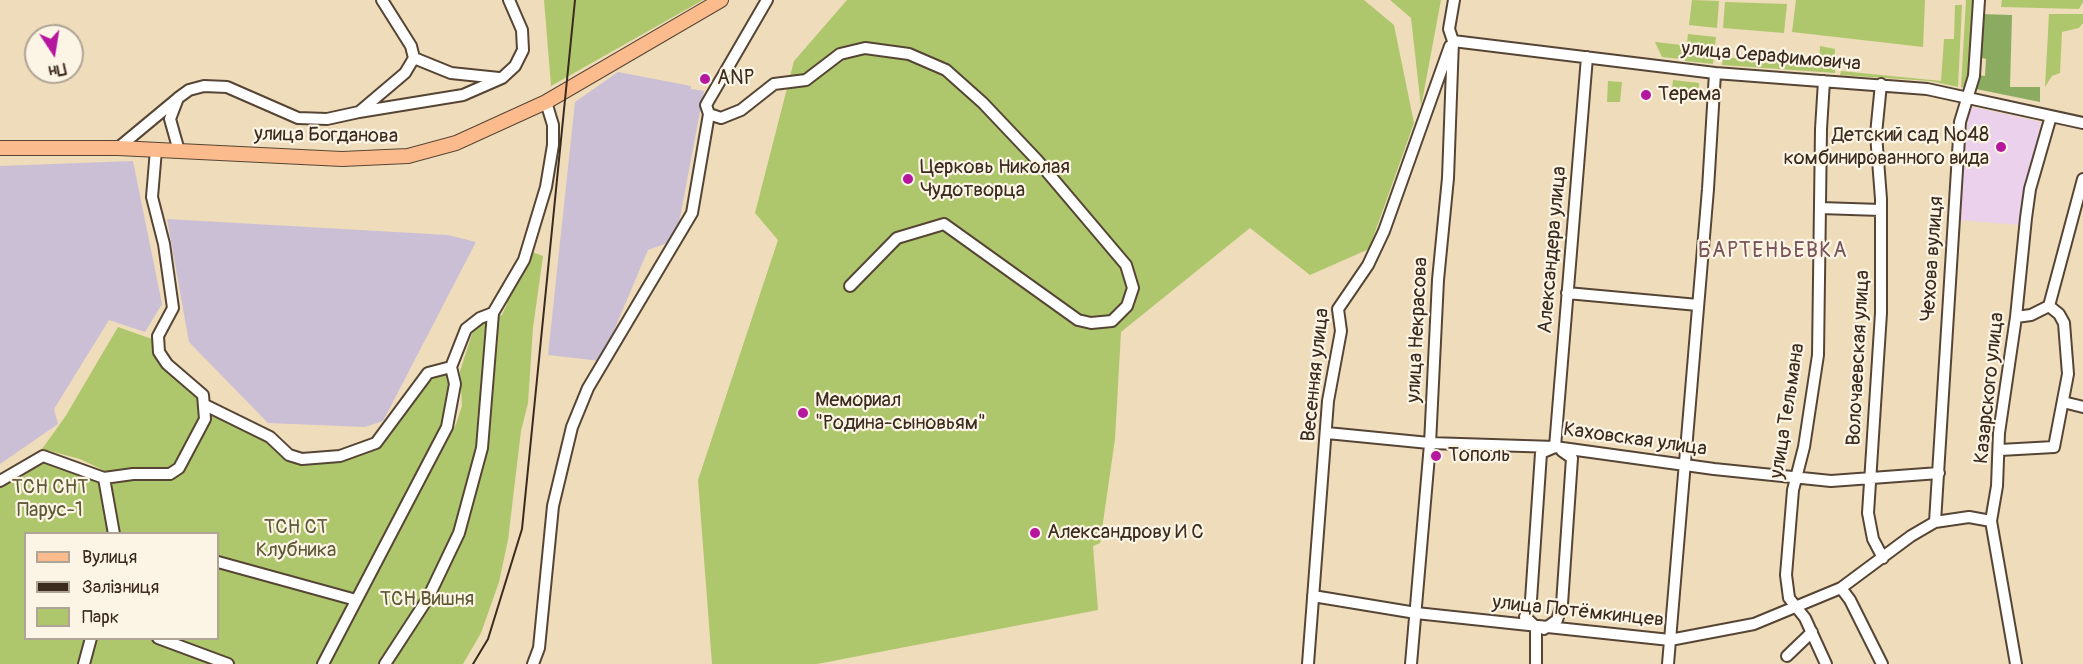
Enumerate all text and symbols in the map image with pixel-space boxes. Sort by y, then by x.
north arrow [24,24,84,84]
street label: улица Серафимовича [1680,37,1862,77]
text: Пн [47,58,68,81]
place label: ANP [717,67,755,91]
marker: ANP [698,72,712,86]
place label: Терема [1658,83,1721,107]
marker: Терема [1639,88,1653,102]
street label: улица Богданова [254,123,398,149]
place label: Детский сад №48 комбинированного вида [1784,124,1989,171]
marker: Детский сад №48 комбинированного вида [1994,140,2008,154]
place label: Церковь Николая Чудотворца [920,156,1070,203]
street label: Александера улица [1534,165,1572,335]
marker: Церковь Николая Чудотворца [901,172,915,186]
street label: Чехова вулиця [1917,195,1949,323]
district label: БАРТЕНЬЕВКА [1698,239,1848,265]
street label: улица Некрасова [1402,257,1434,403]
street label: Волочаевская улица [1842,270,1876,446]
street label: Весенняя улица [1297,307,1335,443]
street label: Казарского улица [1970,311,2010,465]
street label: улица Тельмана [1765,342,1811,480]
place label: Мемориал "Родина-сыновьям" [815,389,986,436]
marker: Мемориал "Родина-сыновьям" [796,406,810,420]
street label: Каховская улица [1562,418,1708,462]
place label: Тополь [1448,444,1510,468]
marker: Тополь [1429,449,1443,463]
park label: ТСН СНТ Парус-1 [12,476,88,523]
park label: ТСН СТ Клубника [256,516,336,563]
place label: Александрову И С [1047,521,1204,545]
marker: Александрову И С [1028,526,1042,540]
legend [24,532,219,640]
text: Вулиця [82,546,137,569]
text: Залізниця [82,576,159,599]
park label: ТСН Вишня [380,588,474,612]
street label: улица Потёмкинцев [1491,591,1665,633]
text: Парк [82,606,119,629]

